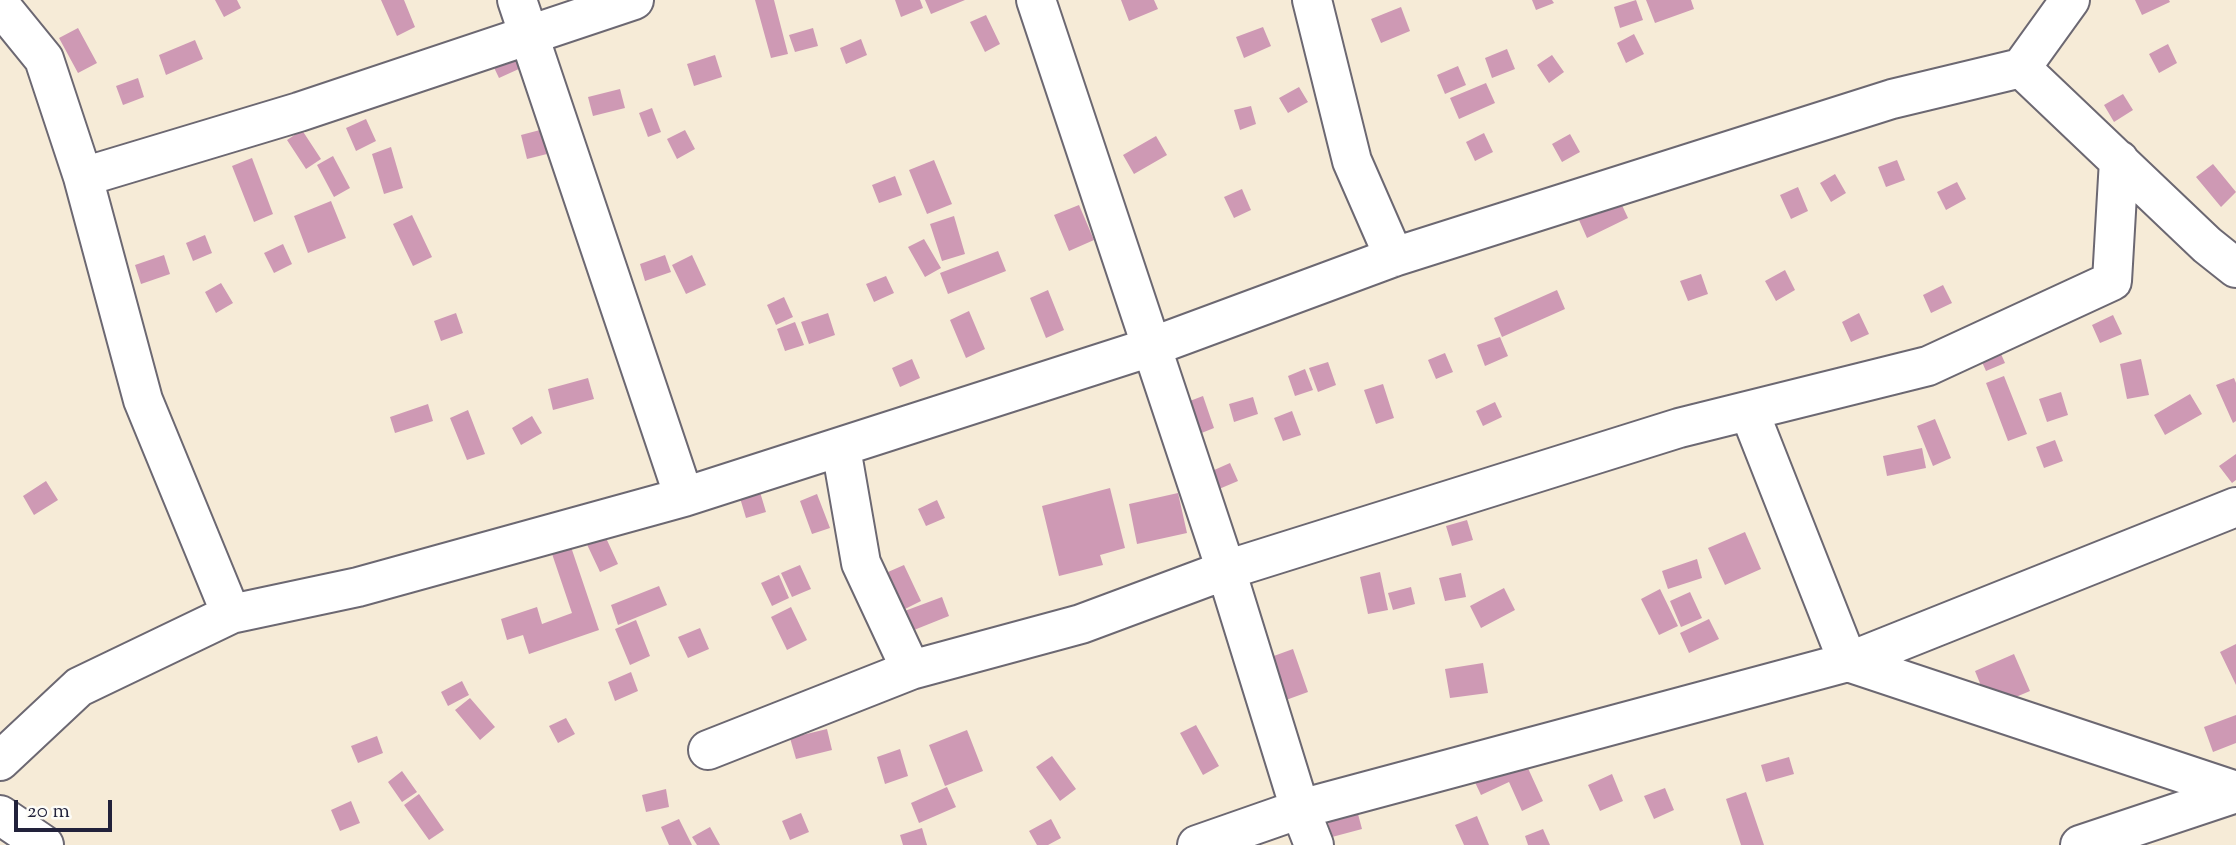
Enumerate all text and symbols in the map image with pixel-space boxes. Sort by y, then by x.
scale bar [18,786,116,830]
text: 20 m [27,797,70,827]

